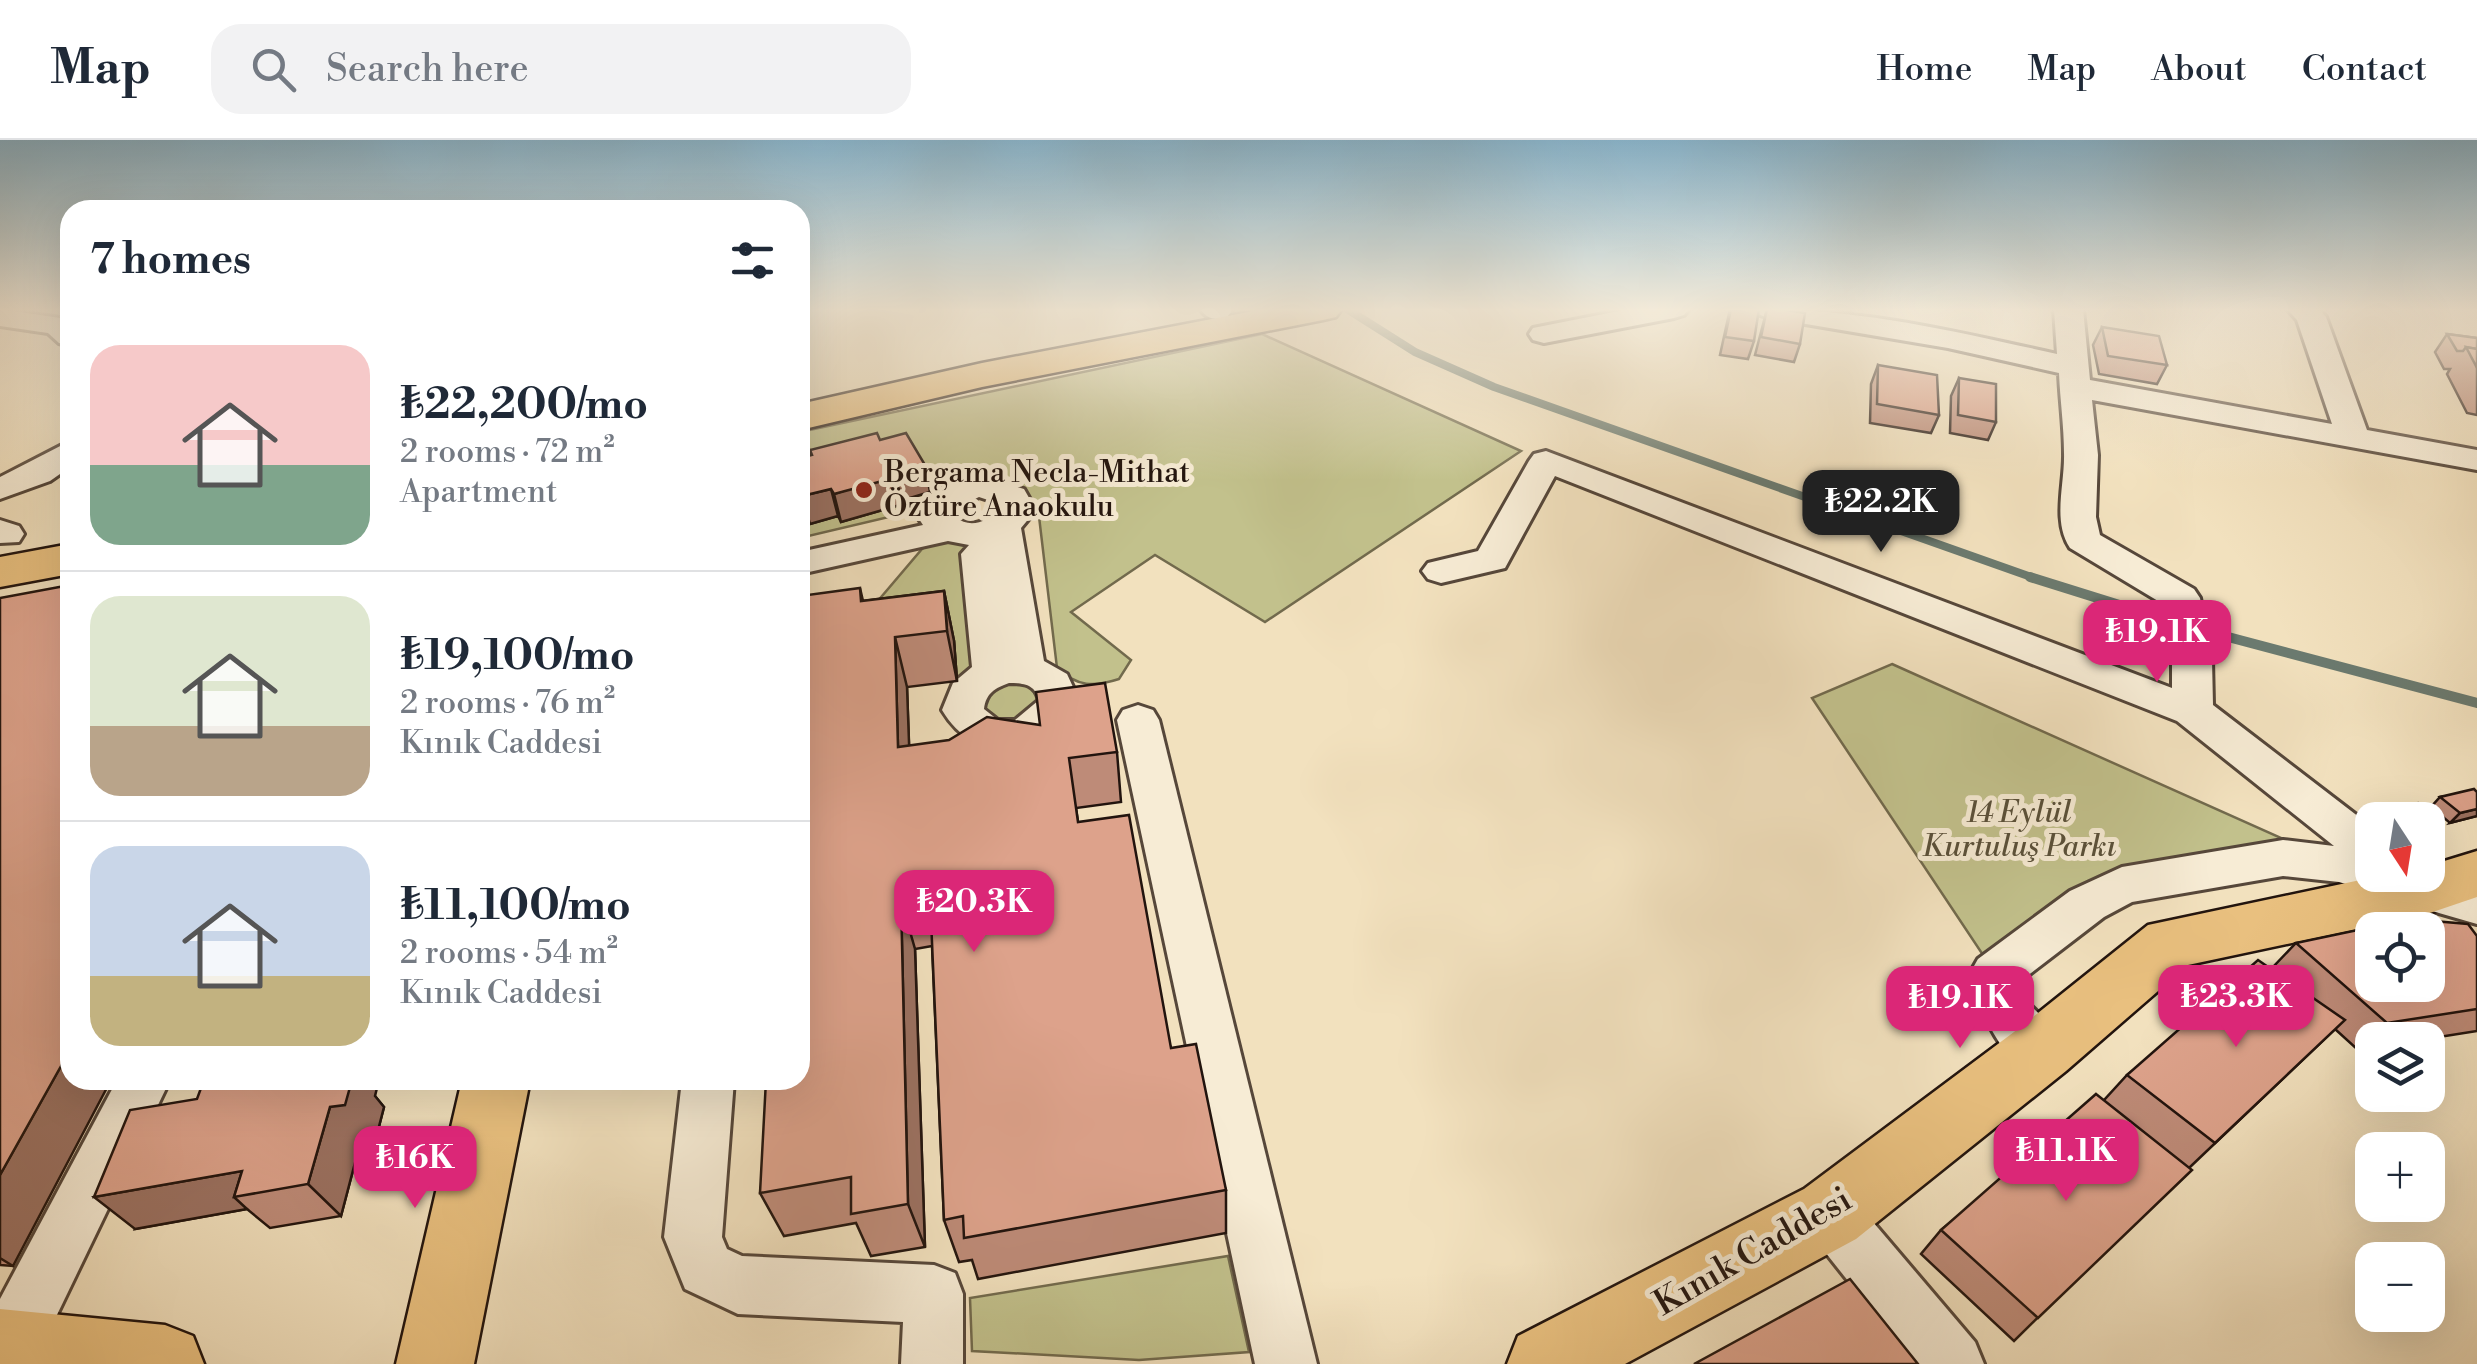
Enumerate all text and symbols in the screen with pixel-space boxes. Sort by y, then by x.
search box [211,24,911,114]
text: Map [50,39,151,99]
icon: search [246,42,301,97]
text: Search here [326,46,529,93]
text: Home [1876,48,1972,91]
text: Map [2027,48,2096,91]
text: About [2151,48,2247,91]
text: Contact [2302,48,2427,91]
icon: filters [725,233,780,288]
text: 7 homes [90,234,251,287]
text: ₺22,200/mo [400,379,648,432]
icon: home [170,385,290,505]
text: 2 rooms · 72 m² [400,432,615,472]
place label: Bergama Necla-Mithat Öztüre Anaokulu [883,454,1190,526]
pin: ₺22.2K [1800,470,1962,555]
text: Apartment [400,472,557,512]
marker: Bergama Necla-Mithat Öztüre Anaokulu [853,479,875,501]
text: ₺22.2K [1824,482,1938,522]
pin: ₺19.1K [2076,600,2238,685]
text: ₺19.1K [2105,612,2209,652]
text: ₺19,100/mo [400,630,634,683]
icon: home [170,636,290,756]
text: 2 rooms · 76 m² [400,683,615,723]
text: Kınık Caddesi [400,723,602,763]
park label: 14 Eylül Kurtuluş Parkı [1922,794,2117,866]
north arrow [2355,802,2445,892]
map controls [2355,802,2445,1332]
pin: ₺20.3K [893,870,1055,955]
text: ₺11,100/mo [400,880,631,933]
text: ₺20.3K [916,882,1032,922]
icon: home [170,886,290,1006]
button: locate [2355,912,2445,1002]
text: 2 rooms · 54 m² [400,933,618,973]
pin: ₺23.3K [2155,965,2317,1050]
pin: ₺19.1K [1879,966,2041,1051]
text: Kınık Caddesi [400,973,602,1013]
text: ₺23.3K [2180,977,2292,1017]
text: ₺19.1K [1908,978,2012,1018]
button: layers [2355,1022,2445,1112]
pin: ₺11.1K [1985,1119,2147,1204]
pin: ₺16K [356,1126,474,1211]
text: ₺11.1K [2016,1131,2116,1171]
button: + [2355,1132,2445,1222]
text: ₺16K [376,1138,454,1178]
street label: Kınık Caddesi [1647,1178,1859,1326]
button: − [2355,1242,2445,1332]

